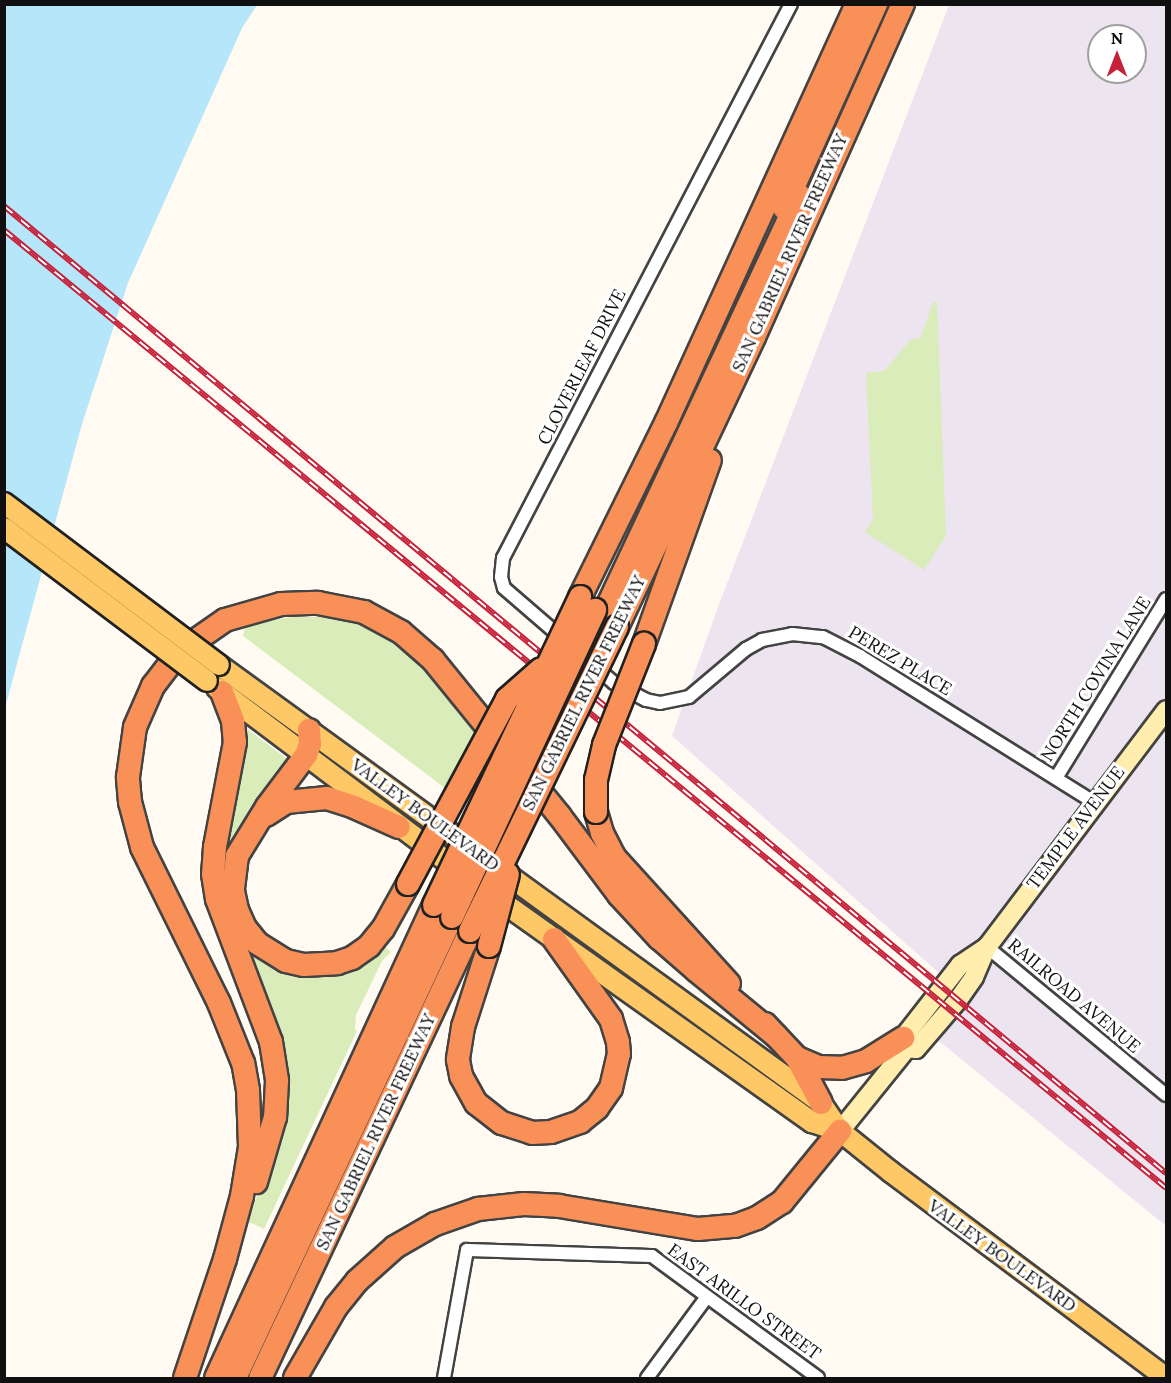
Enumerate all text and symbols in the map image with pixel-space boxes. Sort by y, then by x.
north arrow [1087,24,1147,84]
text: N [1111,28,1123,48]
street label: SAN GABRIEL RIVER FREEWAY [728,130,852,376]
street label: CLOVERLEAF DRIVE [533,285,631,449]
street label: SAN GABRIEL RIVER FREEWAY [518,572,650,814]
street label: NORTH COVINA LANE [1036,593,1156,765]
street label: PEREZ PLACE [844,622,956,700]
street label: VALLEY BOULEVARD [347,754,503,876]
street label: TEMPLE AVENUE [1023,762,1129,894]
street label: RAILROAD AVENUE [1003,934,1145,1058]
street label: SAN GABRIEL RIVER FREEWAY [312,1010,440,1254]
street label: VALLEY BOULEVARD [924,1195,1080,1317]
street label: EAST ARILLO STREET [663,1239,825,1365]

